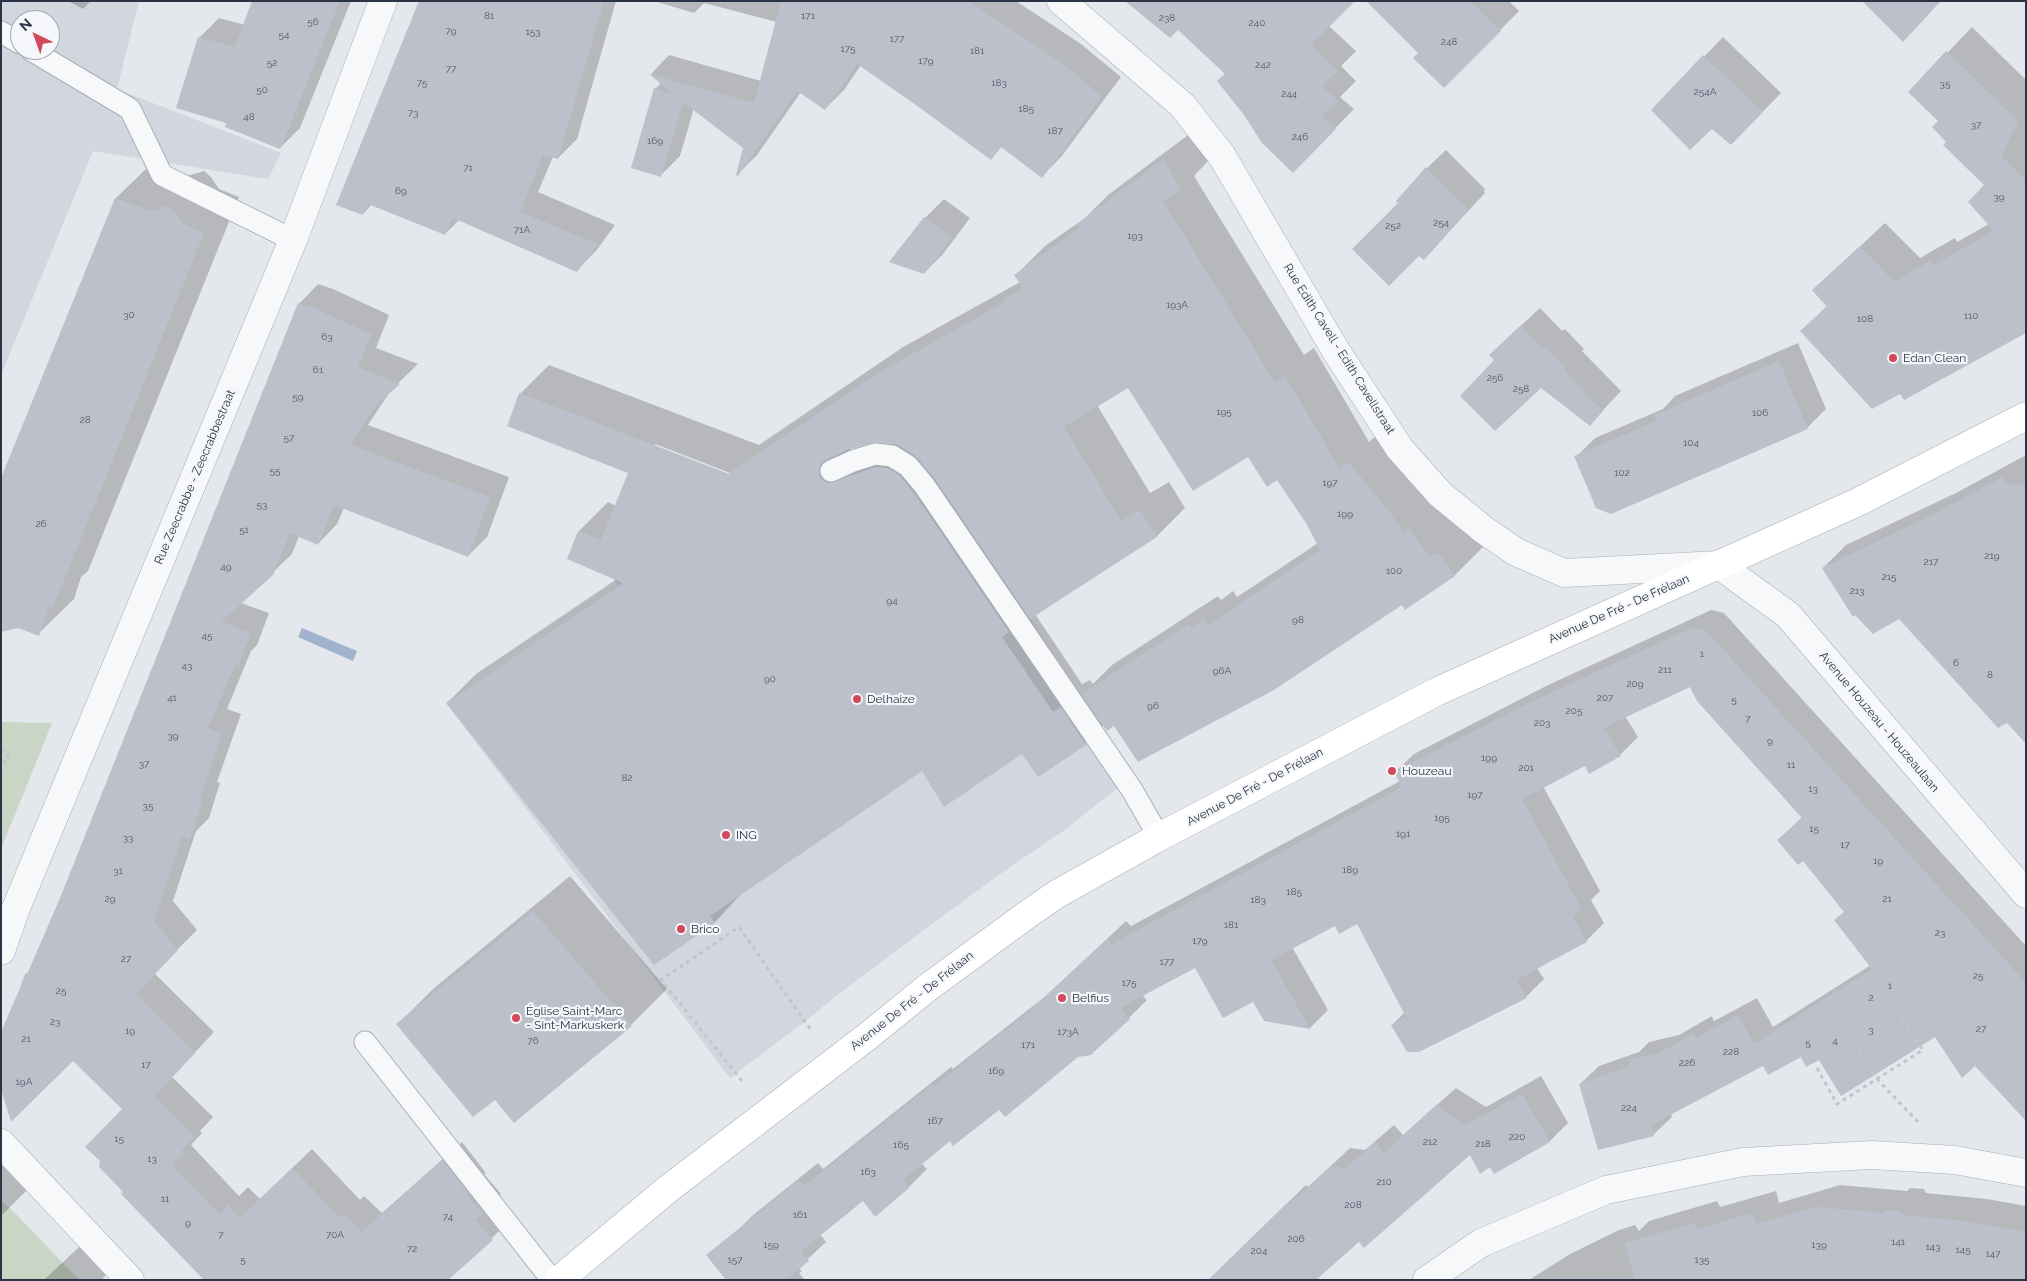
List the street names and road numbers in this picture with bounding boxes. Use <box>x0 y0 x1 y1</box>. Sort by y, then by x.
street label: Rue Edith Cavell - Edith Cavellstraat <box>1280 261 1398 437</box>
street label: Rue Zeecrabbe - Zeecrabbestraat <box>152 387 238 567</box>
street label: Avenue De Fré - De Frélaan <box>1546 571 1692 647</box>
street label: Avenue Houzeau - Houzeaulaan <box>1816 649 1942 795</box>
street label: Avenue De Fré - De Frélaan <box>1184 745 1326 829</box>
street label: Avenue De Fré - De Frélaan <box>848 948 976 1054</box>

